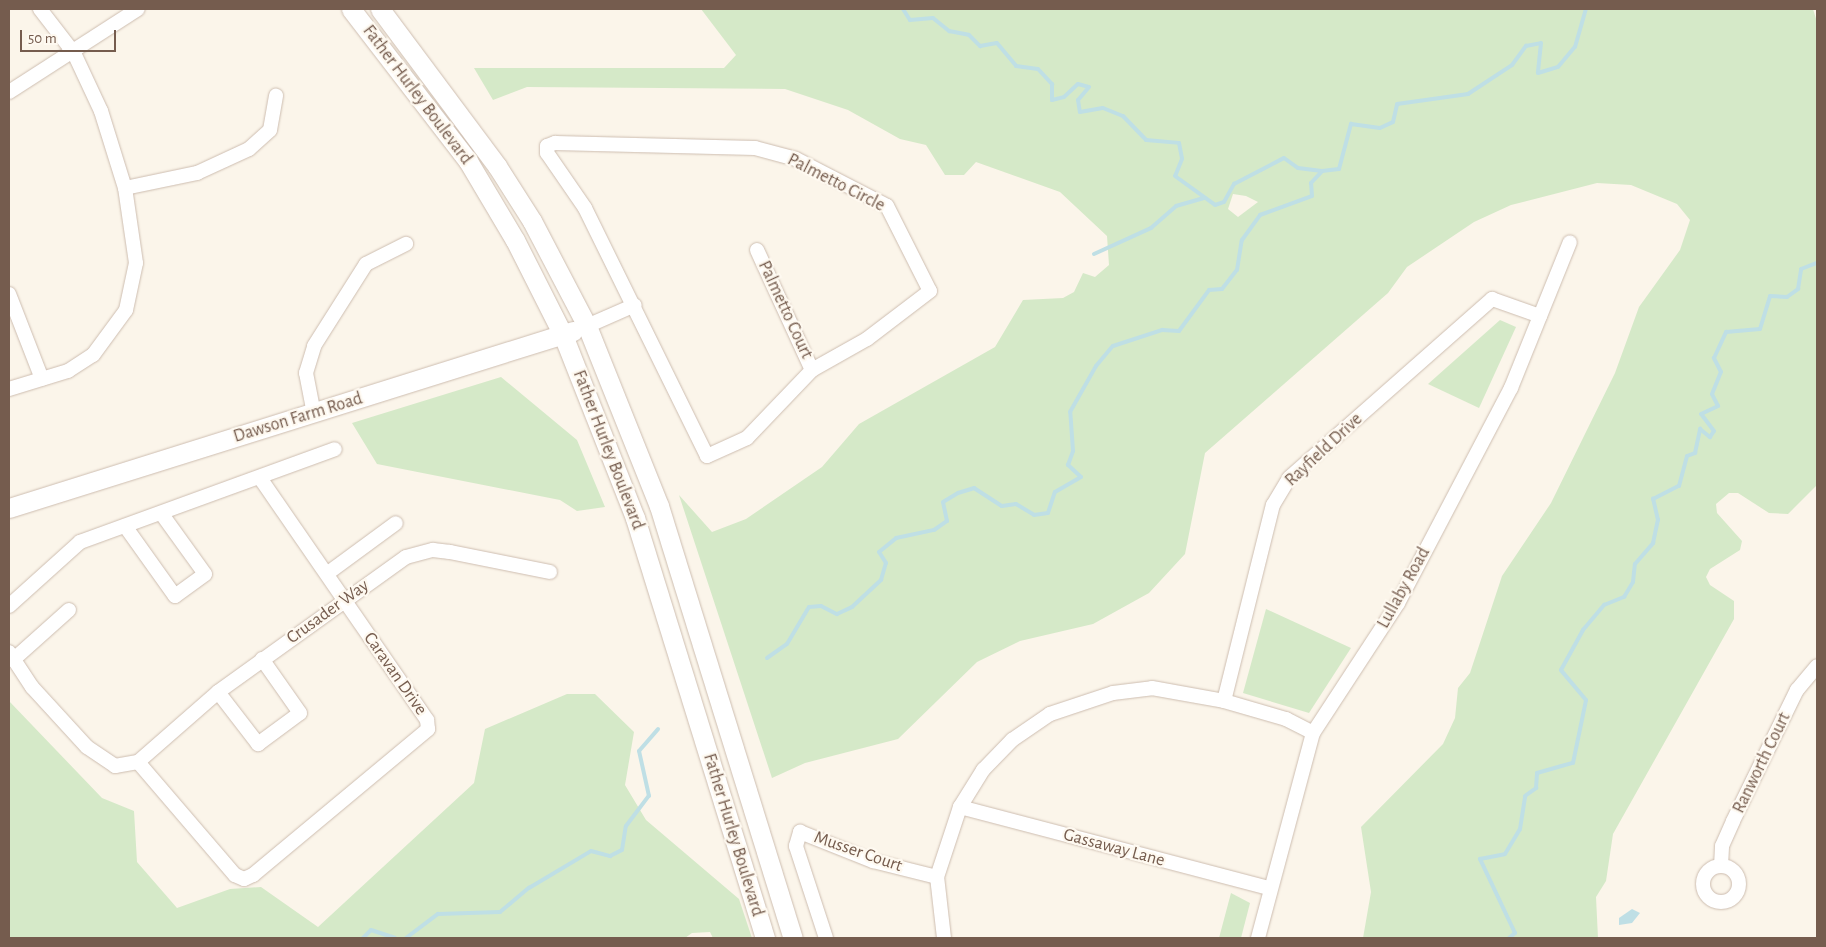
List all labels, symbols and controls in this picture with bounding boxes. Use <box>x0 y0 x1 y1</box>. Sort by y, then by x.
scale bar <box>22 20 119 52</box>
street label: Father Hurley Boulevard <box>358 21 476 169</box>
text: 50 m <box>28 31 57 46</box>
street label: Palmetto Circle <box>784 149 888 217</box>
street label: Palmetto Court <box>753 257 817 363</box>
street label: Father Hurley Boulevard <box>568 367 648 533</box>
street label: Dawson Farm Road <box>231 388 365 448</box>
street label: Rayfield Drive <box>1281 409 1367 491</box>
street label: Lullaby Road <box>1373 544 1435 632</box>
street label: Crusader Way <box>283 575 373 649</box>
street label: Caravan Drive <box>359 628 431 720</box>
street label: Ranworth Court <box>1728 709 1796 817</box>
street label: Father Hurley Boulevard <box>698 751 768 919</box>
street label: Gassaway Lane <box>1061 824 1167 872</box>
street label: Musser Court <box>811 827 905 877</box>

